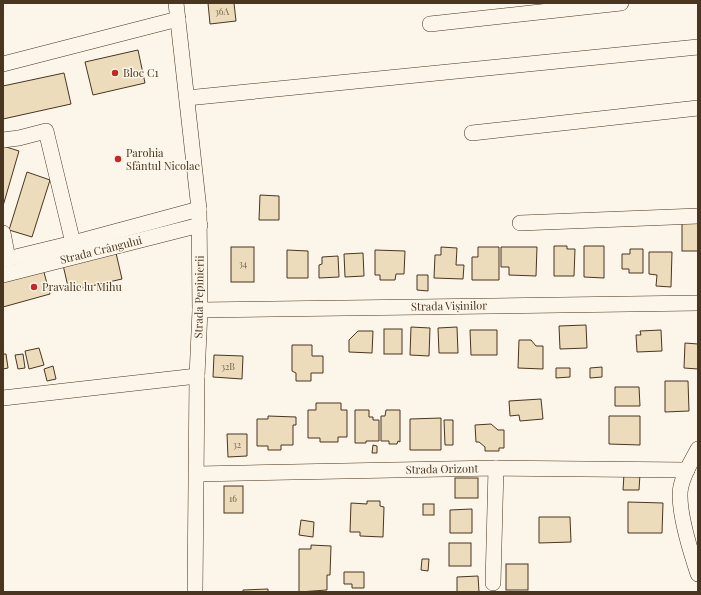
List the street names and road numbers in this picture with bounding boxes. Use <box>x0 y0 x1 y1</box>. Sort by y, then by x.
street label: Strada Crângului <box>58 232 143 267</box>
street label: Strada Pepinierii <box>190 255 207 339</box>
street label: Strada Vișinilor <box>411 297 487 314</box>
street label: Strada Orizont <box>406 460 479 477</box>

